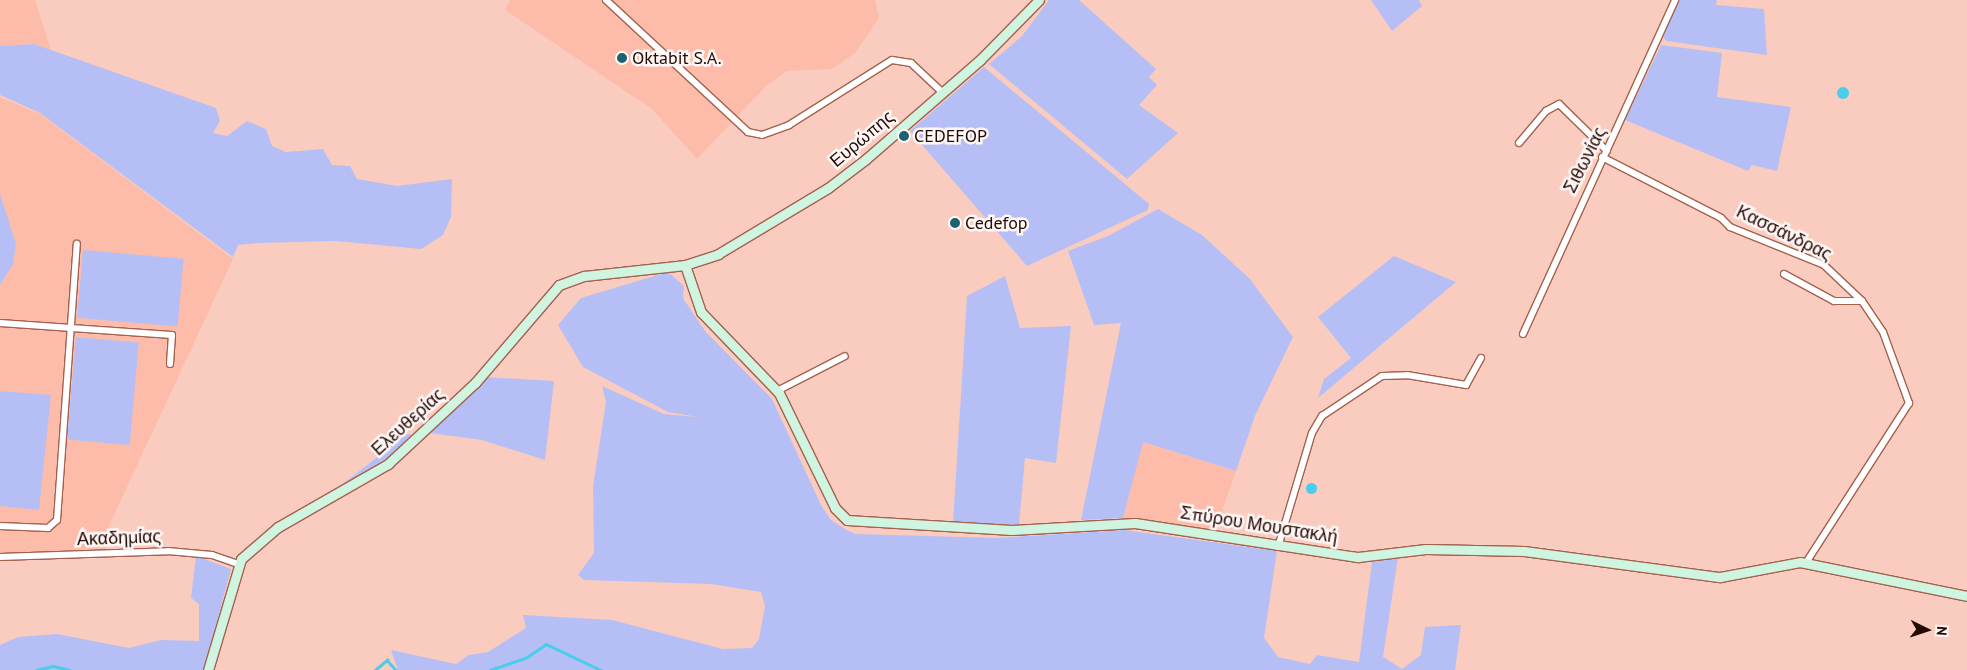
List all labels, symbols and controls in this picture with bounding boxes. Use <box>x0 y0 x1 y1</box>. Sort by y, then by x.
place label: Oktabit S.A. <box>632 47 722 69</box>
marker: Oktabit S.A. <box>616 52 628 64</box>
street label: Ευρώπης <box>826 106 898 172</box>
street label: Σιθωνίας <box>1559 123 1611 197</box>
place label: CEDEFOP <box>914 125 987 147</box>
marker: CEDEFOP <box>898 130 910 142</box>
street label: Κασσάνδρας <box>1733 201 1835 265</box>
place label: Cedefop <box>965 212 1028 234</box>
marker: Cedefop <box>949 217 961 229</box>
street label: Ελευθερίας <box>367 384 449 460</box>
street label: Σπύρου Μουστακλή <box>1179 502 1339 548</box>
street label: Ακαδημίας <box>77 526 161 550</box>
north arrow <box>1902 605 1952 655</box>
text: N <box>1933 626 1951 636</box>

